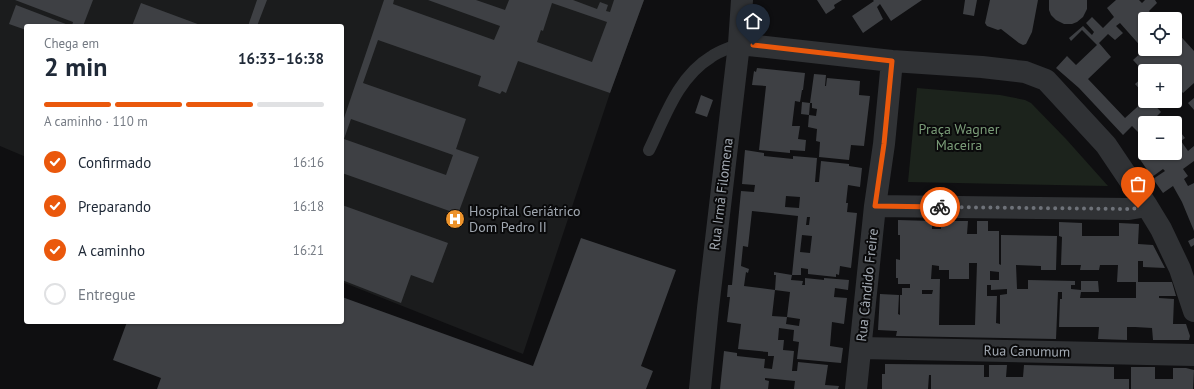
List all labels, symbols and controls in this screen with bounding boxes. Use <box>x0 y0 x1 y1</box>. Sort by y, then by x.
pin <box>736 4 770 45</box>
icon: home <box>742 10 764 32</box>
map controls <box>1138 12 1182 160</box>
button: locate <box>1138 12 1182 56</box>
text: Chega em <box>44 35 99 52</box>
text: 16:33–16:38 <box>238 49 324 68</box>
text: 2 min <box>44 50 107 83</box>
button: + <box>1138 64 1182 108</box>
text: A caminho · 110 m <box>44 113 148 130</box>
button: − <box>1138 116 1182 160</box>
park label: Praça Wagner Maceira <box>919 120 1000 154</box>
street label: Rua Irmã Filomena <box>705 137 737 251</box>
icon: check <box>44 151 66 173</box>
text: Confirmado <box>78 153 151 172</box>
text: 16:16 <box>293 154 324 171</box>
pin <box>1121 167 1155 208</box>
icon: bag <box>1127 173 1149 195</box>
courier <box>920 187 960 227</box>
icon: check <box>44 195 66 217</box>
icon: bike <box>929 196 951 218</box>
text: Preparando <box>78 197 151 216</box>
text: 16:18 <box>293 198 324 215</box>
place label: Hospital Geriátrico Dom Pedro II <box>469 202 581 236</box>
hospital icon: Hospital Geriátrico Dom Pedro II <box>444 208 466 230</box>
street label: Rua Cândido Freire <box>852 227 882 343</box>
icon: check <box>44 239 66 261</box>
text: A caminho <box>78 241 145 260</box>
text: 16:21 <box>293 242 324 259</box>
text: Entregue <box>78 285 136 304</box>
street label: Rua Canumum <box>984 341 1070 361</box>

